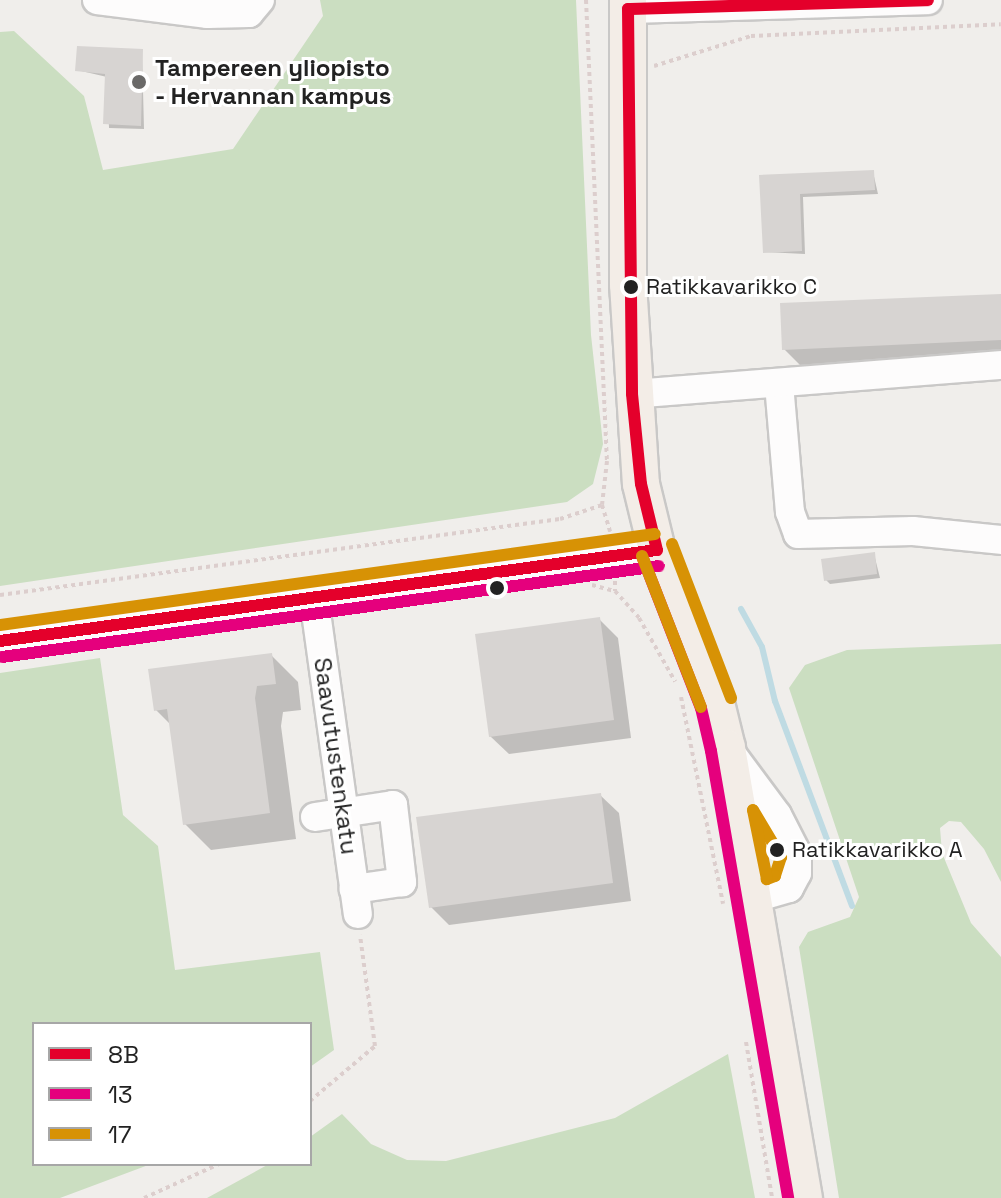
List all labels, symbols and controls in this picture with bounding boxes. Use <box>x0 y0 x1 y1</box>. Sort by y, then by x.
place label: Tampereen yliopisto - Hervannan kampus <box>155 54 392 110</box>
marker: Tampereen yliopisto - Hervannan kampus <box>130 73 148 91</box>
place label: Ratikkavarikko C <box>646 274 817 300</box>
marker: Ratikkavarikko C <box>623 279 639 295</box>
unlabelled marker <box>489 580 505 596</box>
street label: Saavutustenkatu <box>308 656 364 856</box>
place label: Ratikkavarikko A <box>792 837 963 863</box>
marker: Ratikkavarikko A <box>769 842 785 858</box>
legend <box>32 1022 312 1166</box>
text: 8B <box>108 1039 139 1070</box>
text: 13 <box>108 1079 133 1110</box>
text: 17 <box>108 1119 132 1150</box>

